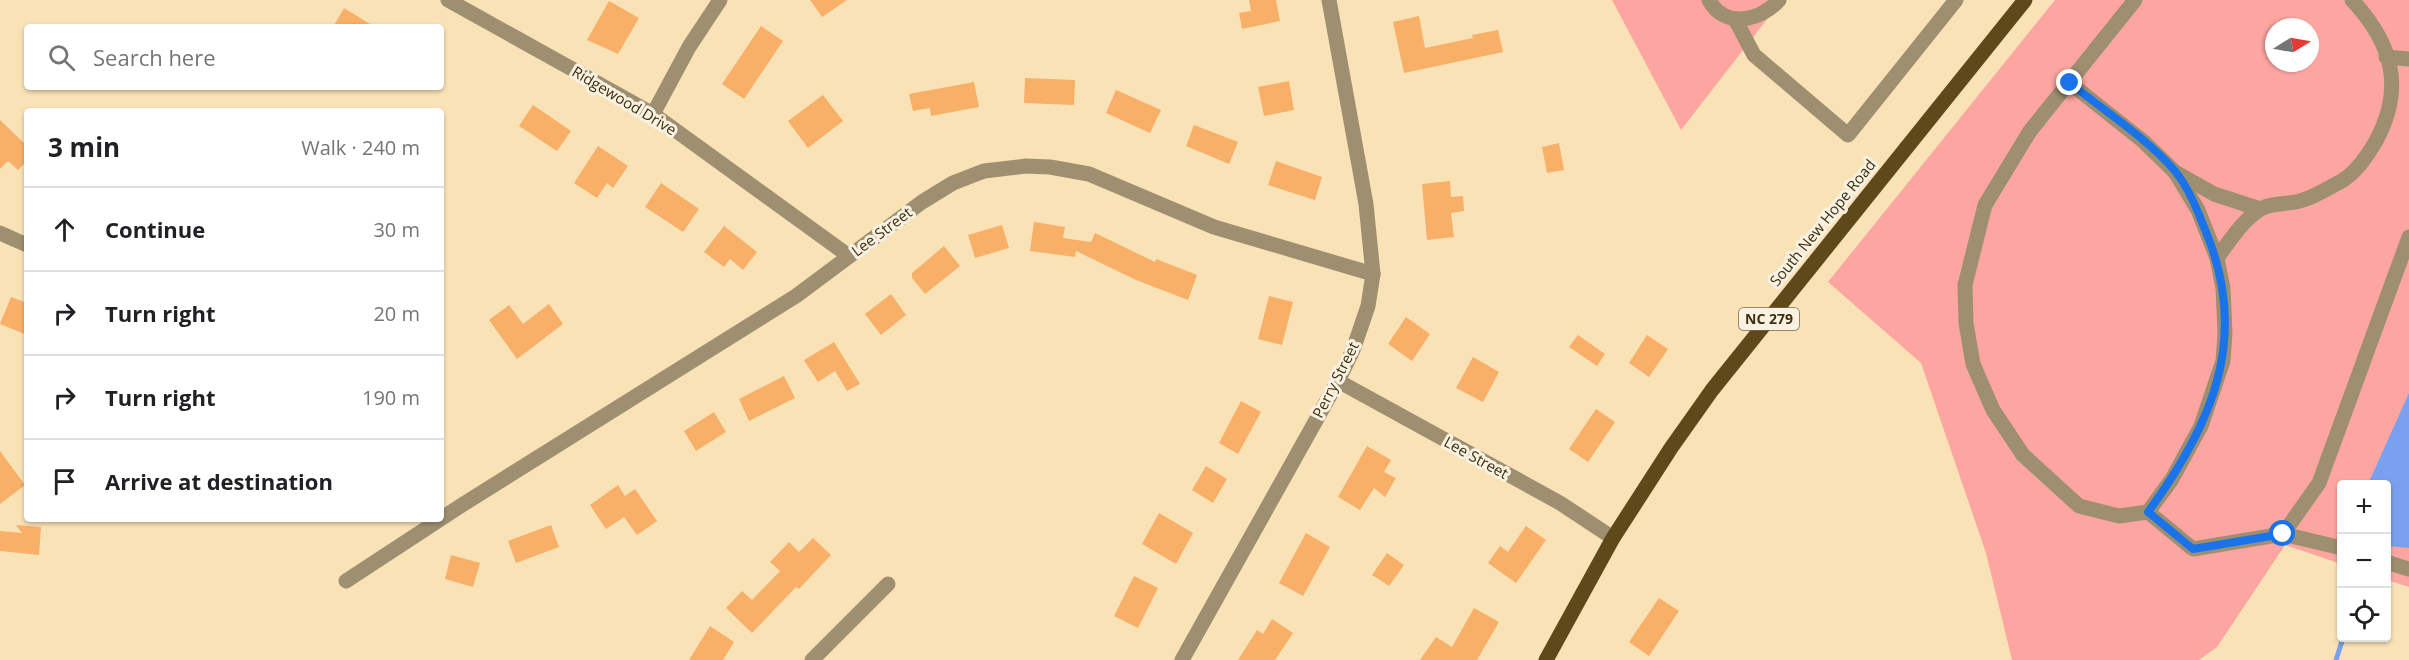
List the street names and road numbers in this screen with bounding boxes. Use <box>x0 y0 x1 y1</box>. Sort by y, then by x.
street label: Ridgewood Drive <box>569 61 680 139</box>
street label: South New Hope Road <box>1765 155 1880 290</box>
street label: Lee Street <box>847 202 916 260</box>
road number: NC 279 <box>1739 308 1799 330</box>
street label: Perry Street <box>1307 338 1363 421</box>
street label: Lee Street <box>1441 431 1512 483</box>

